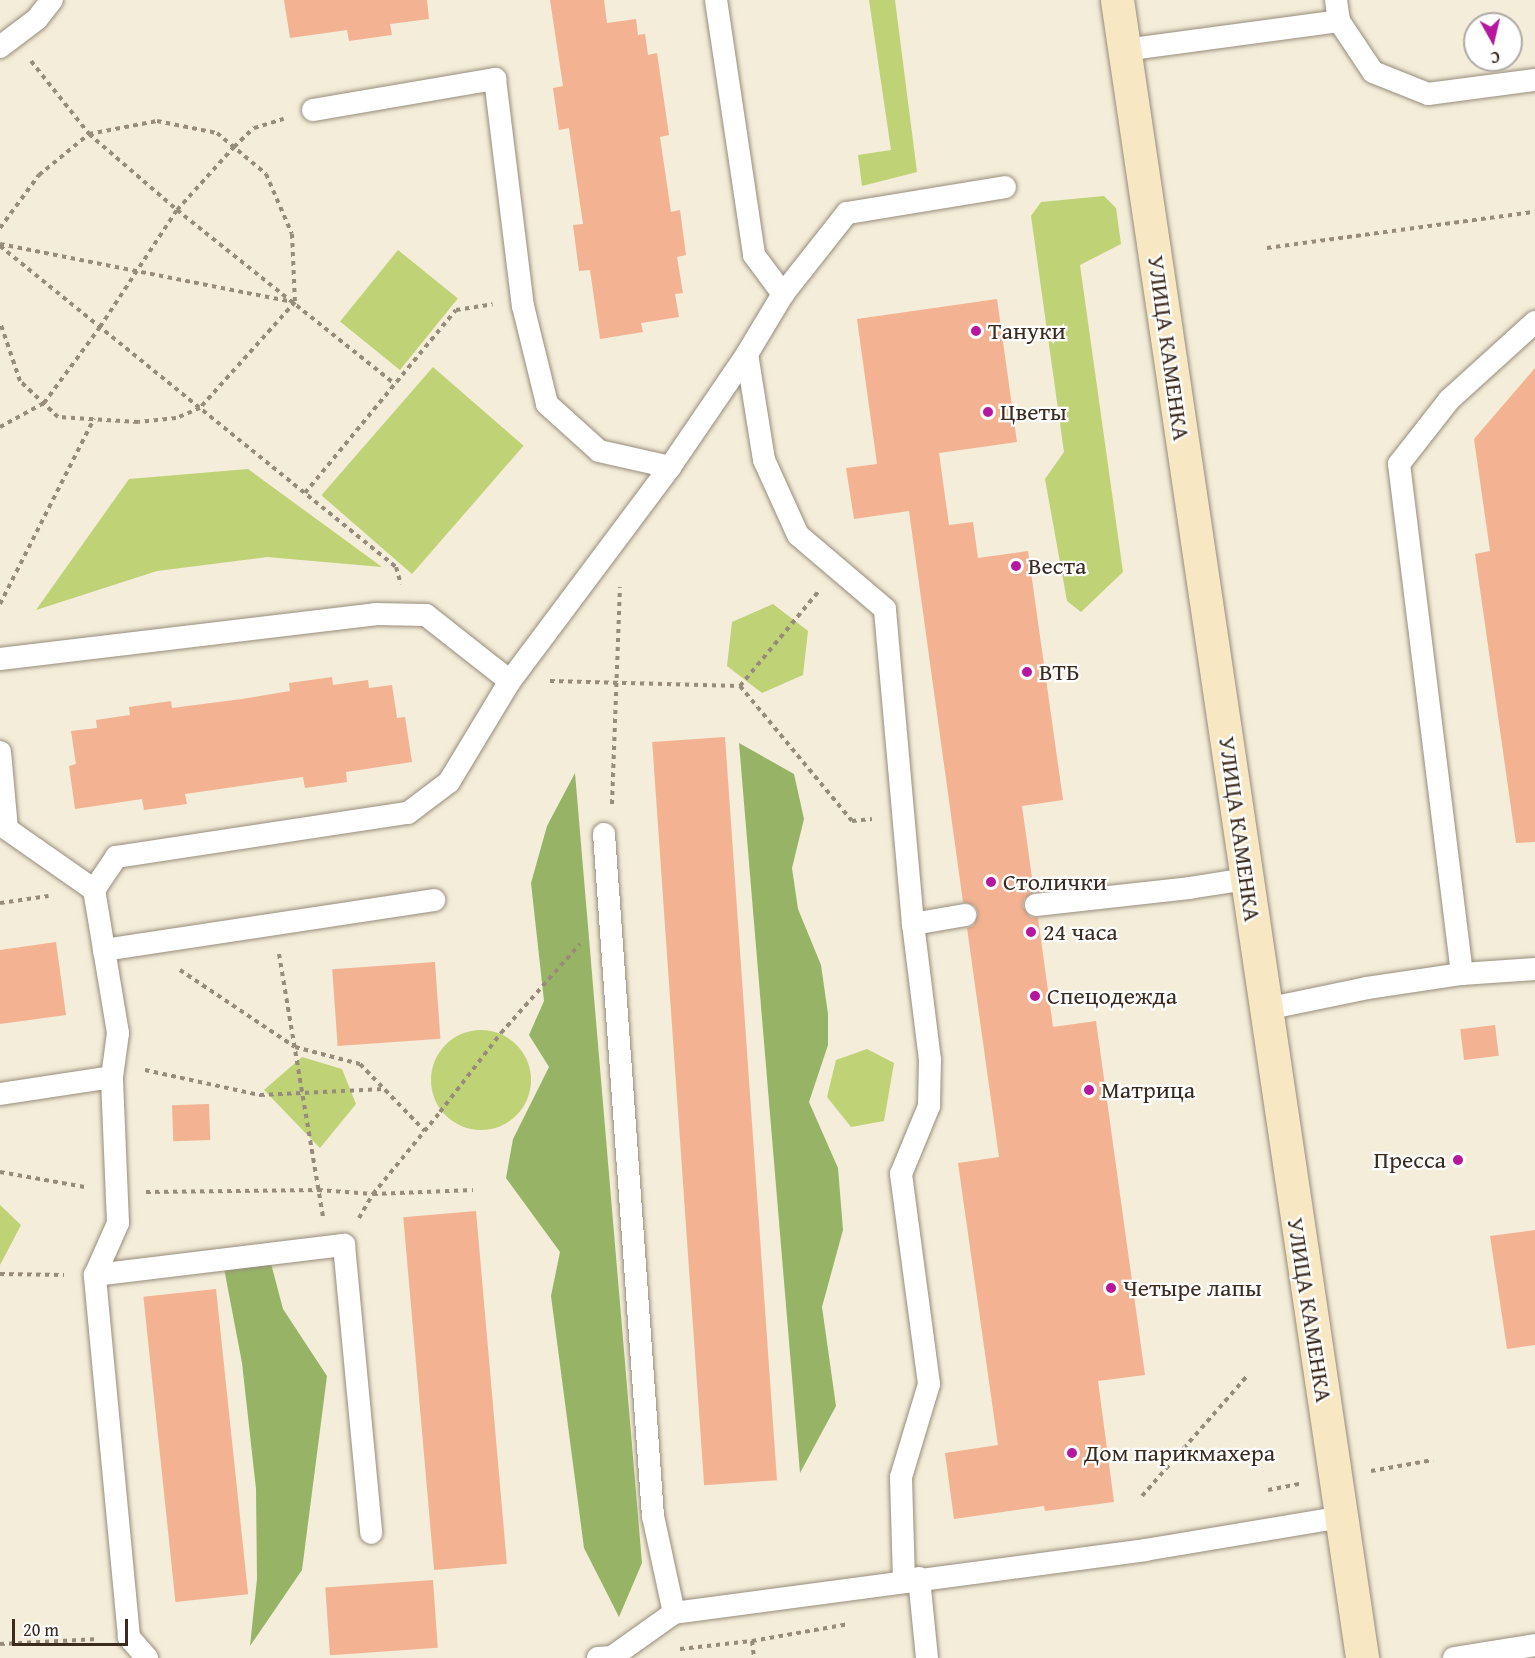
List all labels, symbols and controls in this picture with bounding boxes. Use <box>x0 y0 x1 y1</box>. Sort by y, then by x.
north arrow <box>1463 12 1523 72</box>
text: С <box>1489 45 1501 70</box>
street label: УЛИЦА КАМЕНКА <box>1142 253 1196 443</box>
place label: Тануки <box>988 317 1066 345</box>
marker: Тануки <box>969 324 983 338</box>
place label: Цветы <box>1000 398 1067 426</box>
marker: Цветы <box>981 405 995 419</box>
place label: Веста <box>1028 552 1087 580</box>
marker: Веста <box>1009 559 1023 573</box>
place label: ВТБ <box>1039 658 1080 686</box>
marker: ВТБ <box>1020 665 1034 679</box>
street label: УЛИЦА КАМЕНКА <box>1213 734 1267 924</box>
place label: Столички <box>1003 868 1107 896</box>
marker: Столички <box>984 875 998 889</box>
place label: 24 часа <box>1043 918 1118 946</box>
marker: 24 часа <box>1024 925 1038 939</box>
place label: Спецодежда <box>1047 982 1177 1010</box>
marker: Спецодежда <box>1028 989 1042 1003</box>
place label: Матрица <box>1101 1076 1195 1104</box>
marker: Матрица <box>1082 1083 1096 1097</box>
place label: Пресса <box>1374 1146 1446 1174</box>
marker: Пресса <box>1451 1153 1465 1167</box>
street label: УЛИЦА КАМЕНКА <box>1281 1215 1339 1405</box>
place label: Четыре лапы <box>1123 1274 1262 1302</box>
marker: Четыре лапы <box>1104 1281 1118 1295</box>
place label: Дом парикмахера <box>1084 1439 1275 1467</box>
marker: Дом парикмахера <box>1065 1446 1079 1460</box>
scale bar <box>15 1607 130 1645</box>
text: 20 m <box>23 1616 59 1643</box>

